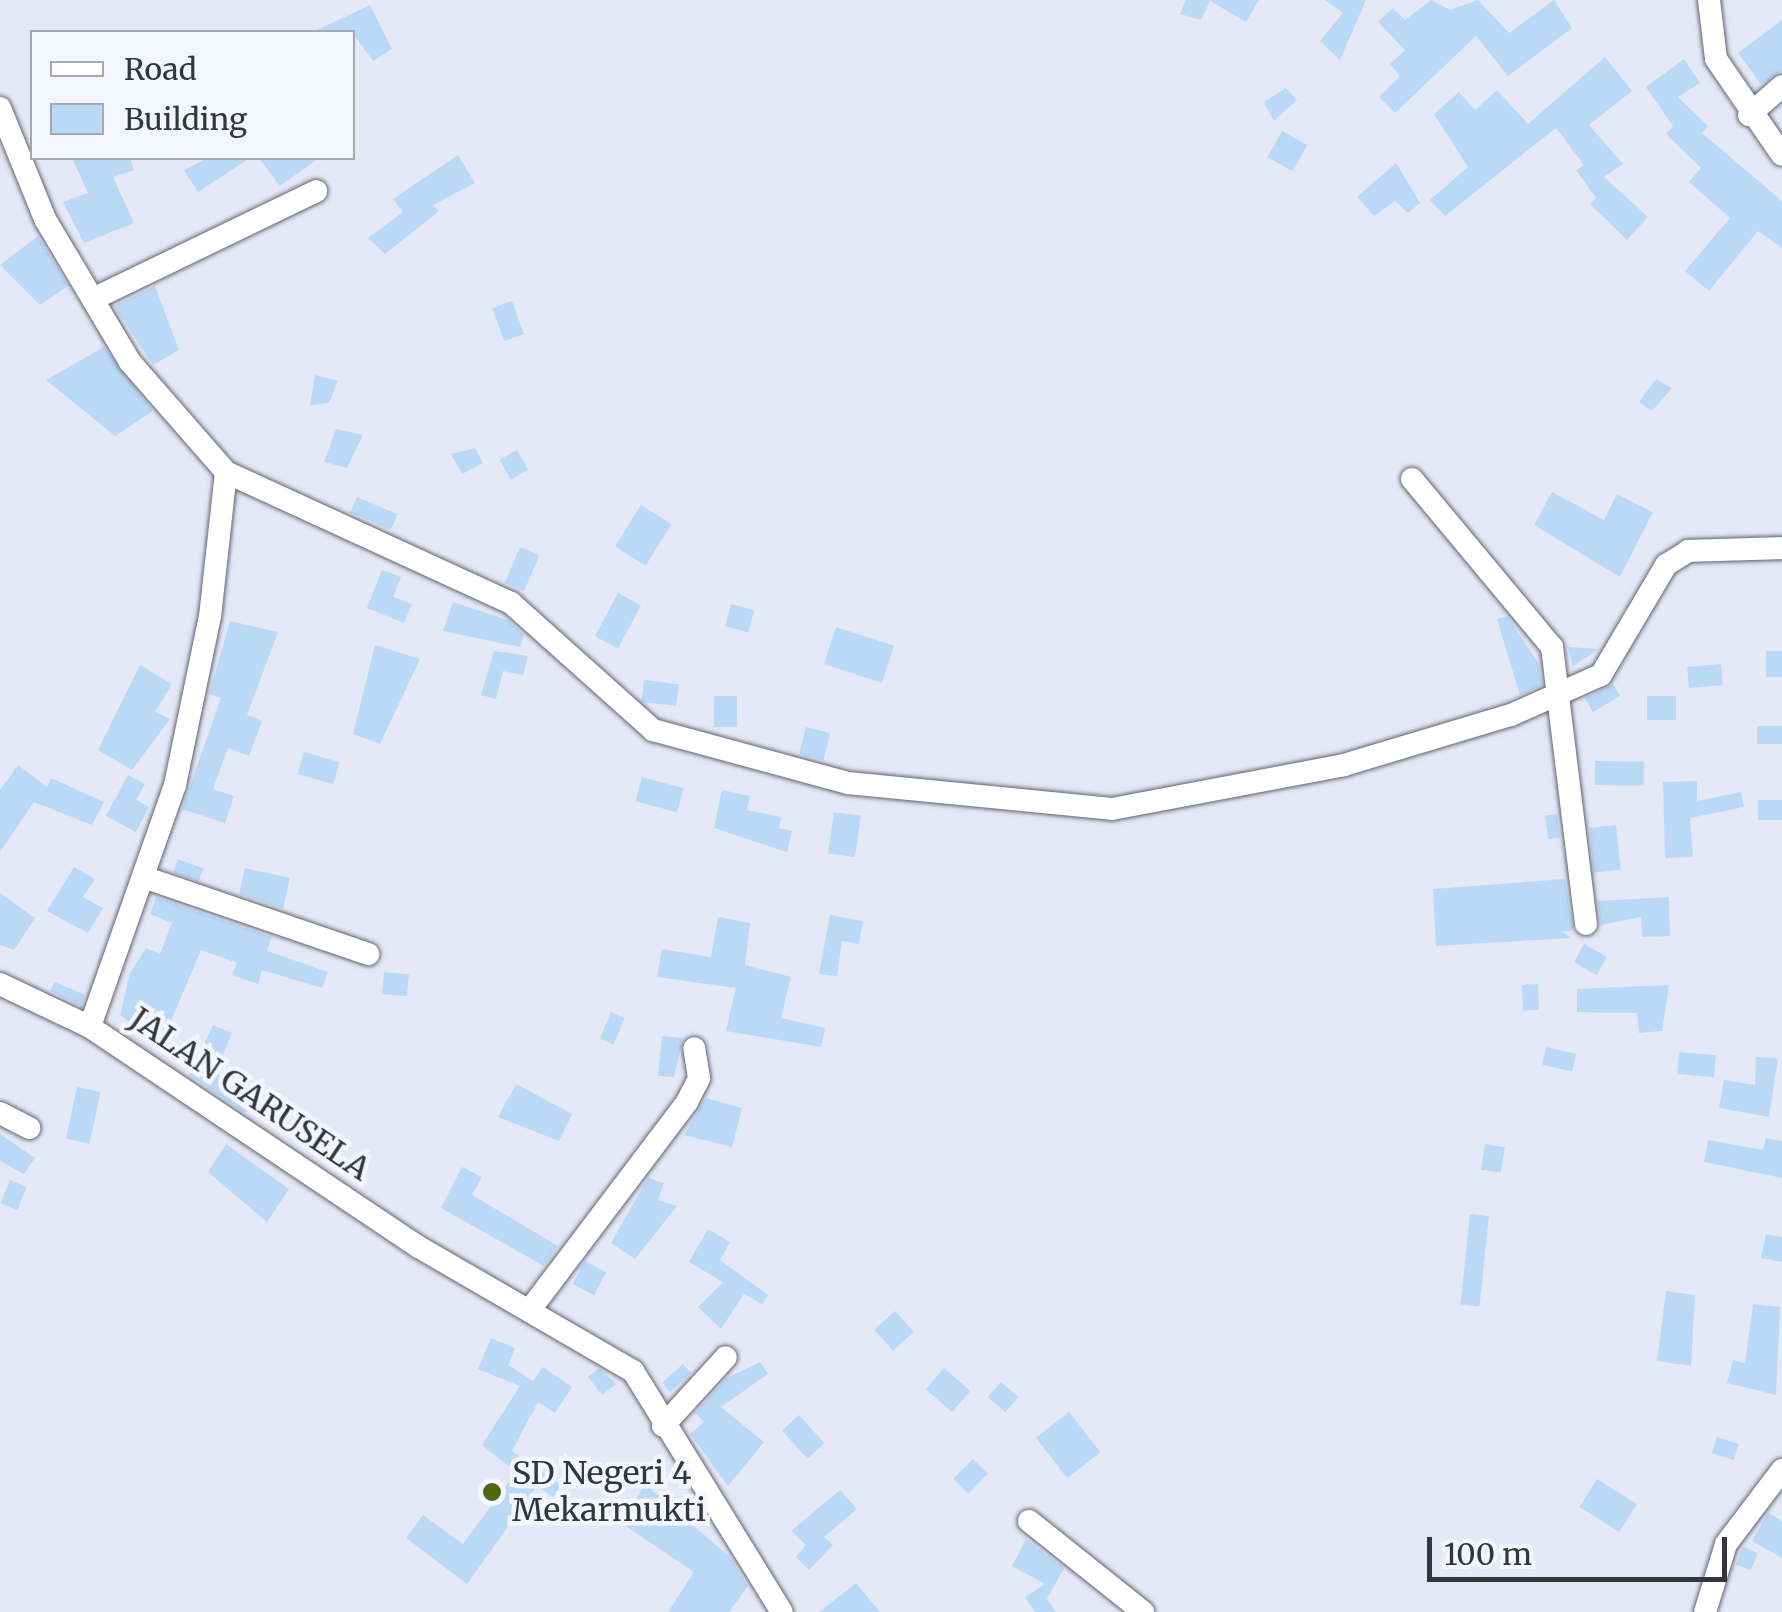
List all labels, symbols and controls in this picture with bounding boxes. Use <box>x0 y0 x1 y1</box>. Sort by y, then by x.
legend <box>30 30 355 160</box>
text: Road <box>124 50 197 88</box>
text: Building <box>124 100 247 138</box>
street label: JALAN GARUSELA <box>123 999 377 1189</box>
place label: SD Negeri 4 Mekarmukti <box>512 1455 706 1530</box>
marker: SD Negeri 4 Mekarmukti <box>481 1481 503 1503</box>
scale bar <box>1432 1517 1732 1579</box>
text: 100 m <box>1444 1535 1532 1573</box>

